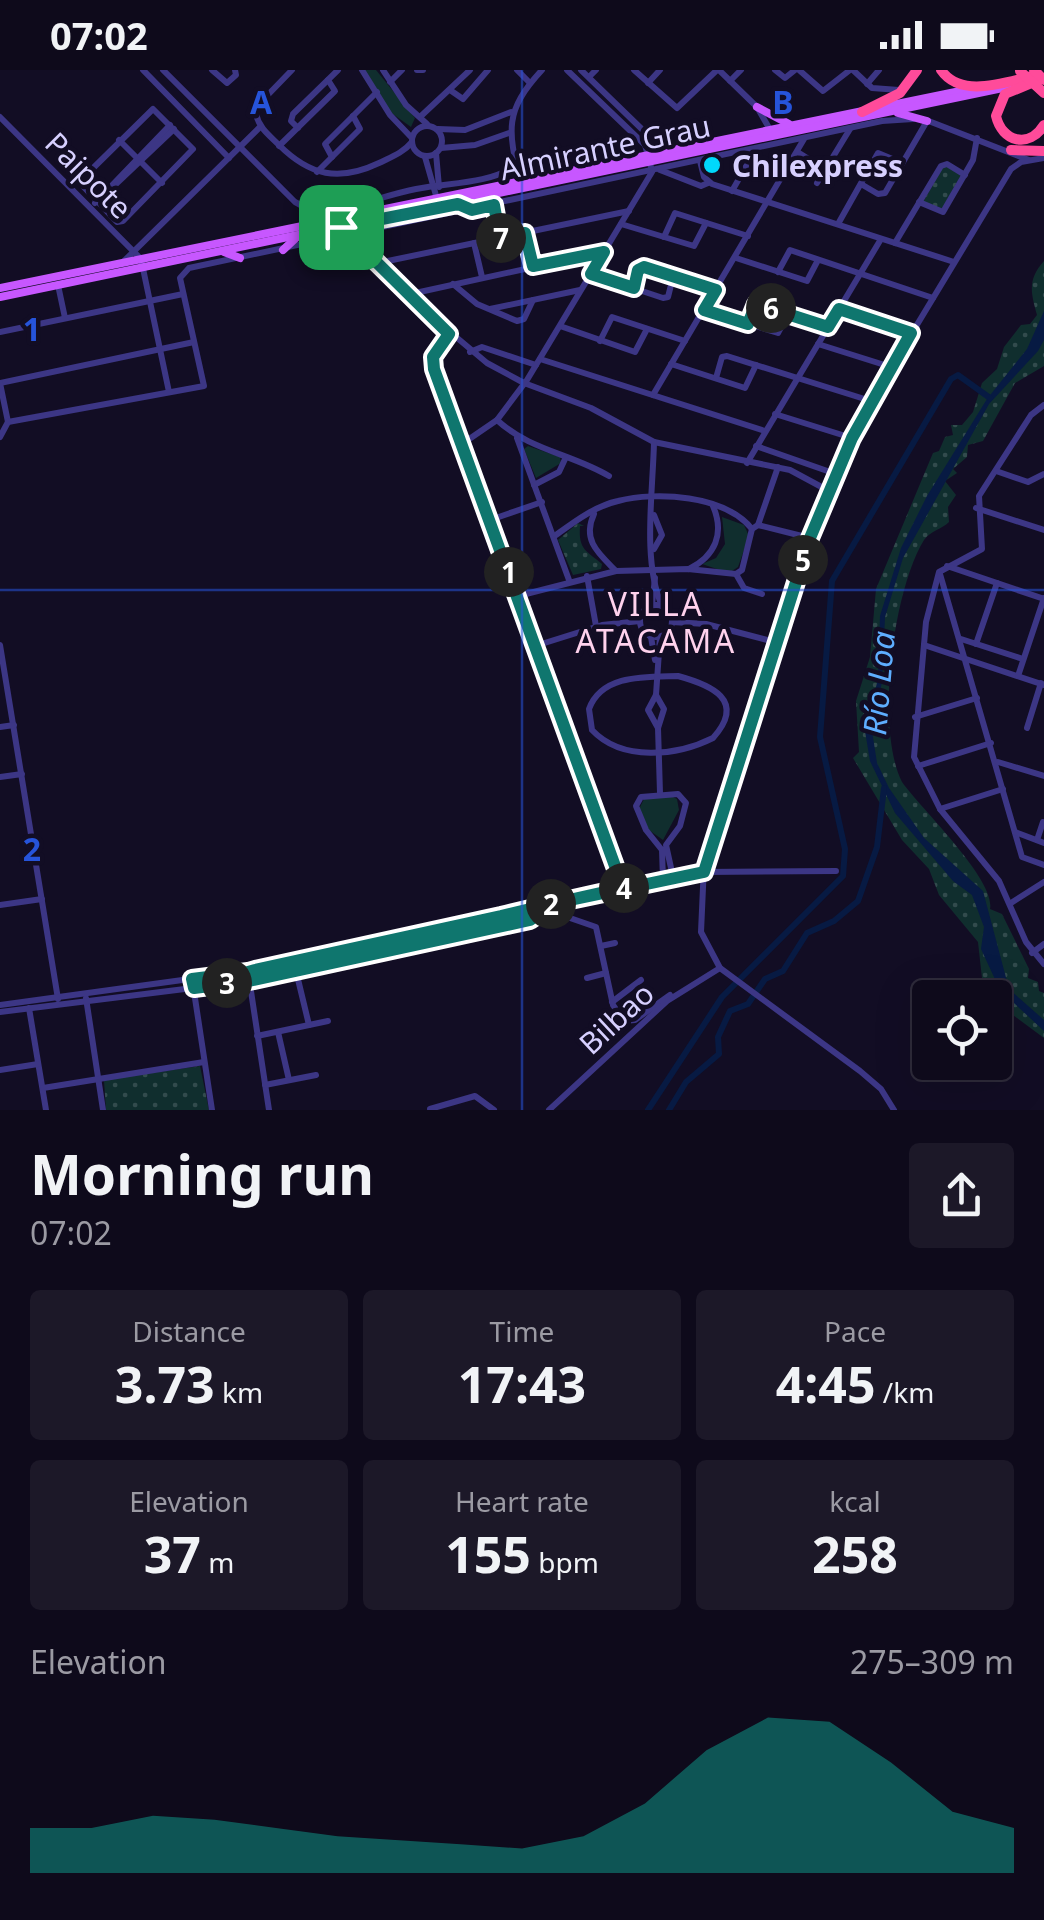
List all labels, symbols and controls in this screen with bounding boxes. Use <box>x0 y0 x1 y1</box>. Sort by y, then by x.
text: 07:02 <box>50 9 148 61</box>
text: A <box>250 80 273 123</box>
text: B <box>772 80 794 123</box>
street label: Almirante Grau <box>496 105 714 189</box>
street label: Paipote <box>37 123 141 227</box>
place label: Chilexpress <box>732 145 903 186</box>
marker: Chilexpress <box>701 154 723 176</box>
pin <box>299 185 384 270</box>
icon: arrive <box>314 200 369 255</box>
pin: 7 <box>476 213 526 263</box>
text: 7 <box>493 219 509 257</box>
pin: 6 <box>746 283 796 333</box>
text: 6 <box>763 289 779 327</box>
text: 1 <box>23 307 41 350</box>
pin: 5 <box>778 535 828 585</box>
text: 5 <box>795 541 811 579</box>
pin: 1 <box>484 547 534 597</box>
text: 1 <box>501 553 517 591</box>
district label: VILLA ATACAMA <box>575 582 737 662</box>
water label: Río Loa <box>852 629 904 737</box>
text: 2 <box>23 827 41 870</box>
pin: 4 <box>599 863 649 913</box>
text: 4 <box>616 869 632 907</box>
pin: 2 <box>526 879 576 929</box>
text: 2 <box>543 885 559 923</box>
pin: 3 <box>202 958 252 1008</box>
text: 3 <box>219 964 235 1002</box>
street label: Bilbao <box>570 973 662 1063</box>
map controls <box>912 980 1012 1080</box>
button: locate <box>912 980 1012 1080</box>
text: Morning run <box>30 1136 374 1211</box>
button: share <box>909 1143 1014 1248</box>
text: 07:02 <box>30 1211 112 1254</box>
text: Distance <box>132 1312 246 1350</box>
text: Time <box>490 1312 554 1350</box>
text: Pace <box>824 1312 886 1350</box>
text: 3.73 <box>115 1350 215 1418</box>
text: 17:43 <box>458 1350 586 1418</box>
text: 4:45 <box>776 1350 876 1418</box>
text: km <box>215 1373 263 1411</box>
text: /km <box>876 1373 934 1411</box>
text: Elevation <box>129 1482 249 1520</box>
text: Heart rate <box>455 1482 589 1520</box>
text: kcal <box>829 1482 881 1520</box>
text: 37 <box>144 1520 201 1588</box>
text: 155 <box>445 1520 531 1588</box>
text: 258 <box>812 1520 898 1588</box>
text: m <box>201 1543 234 1581</box>
text: bpm <box>531 1543 599 1581</box>
text: Elevation <box>30 1640 167 1683</box>
text: 275–309 m <box>850 1640 1014 1683</box>

